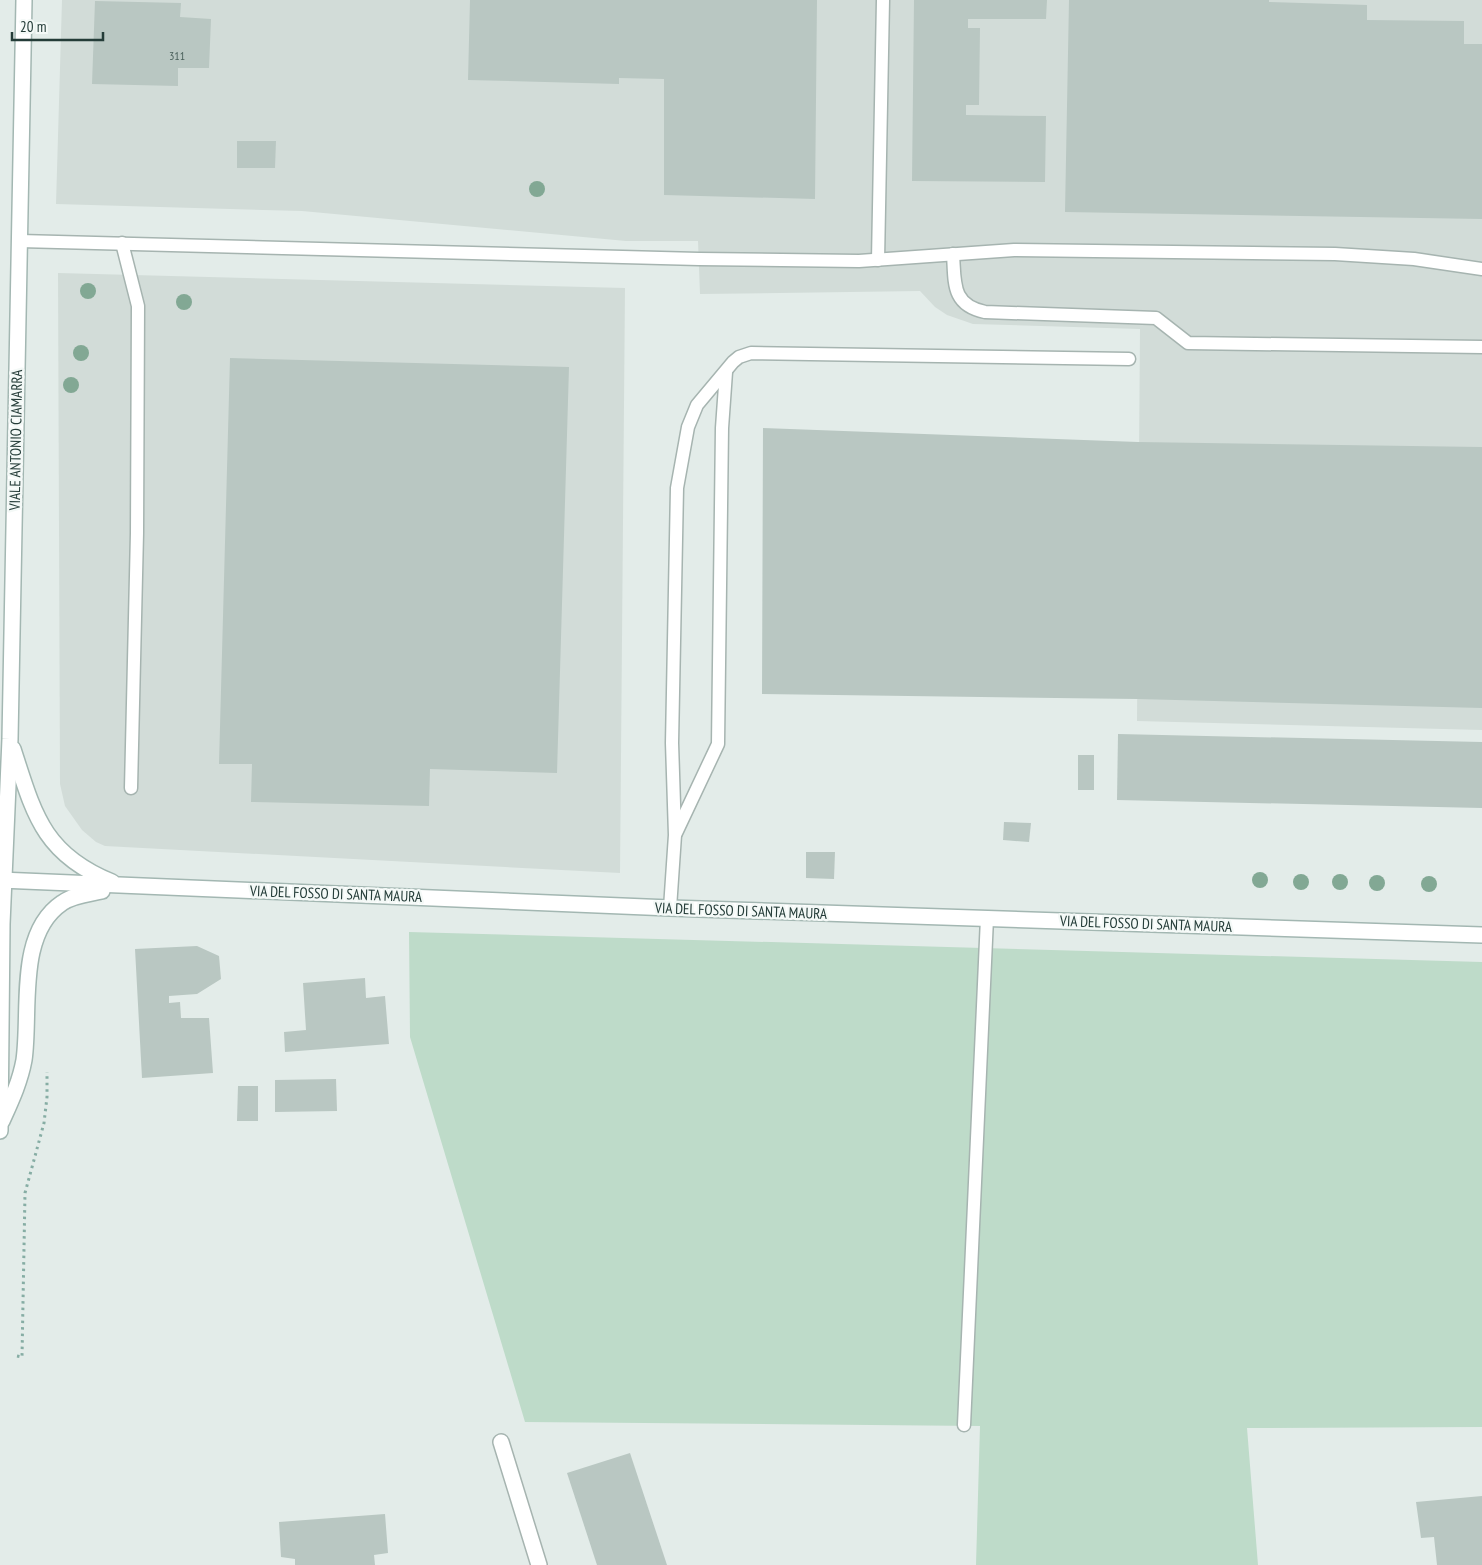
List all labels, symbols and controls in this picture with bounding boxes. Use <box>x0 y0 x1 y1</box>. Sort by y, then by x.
scale bar <box>12 10 104 42</box>
text: 20 m <box>20 17 46 36</box>
house number: 311 <box>169 48 185 63</box>
street label: VIALE ANTONIO CIAMARRA <box>5 369 26 512</box>
street label: VIA DEL FOSSO DI SANTA MAURA <box>249 881 423 906</box>
street label: VIA DEL FOSSO DI SANTA MAURA <box>654 898 828 923</box>
street label: VIA DEL FOSSO DI SANTA MAURA <box>1059 911 1233 936</box>

